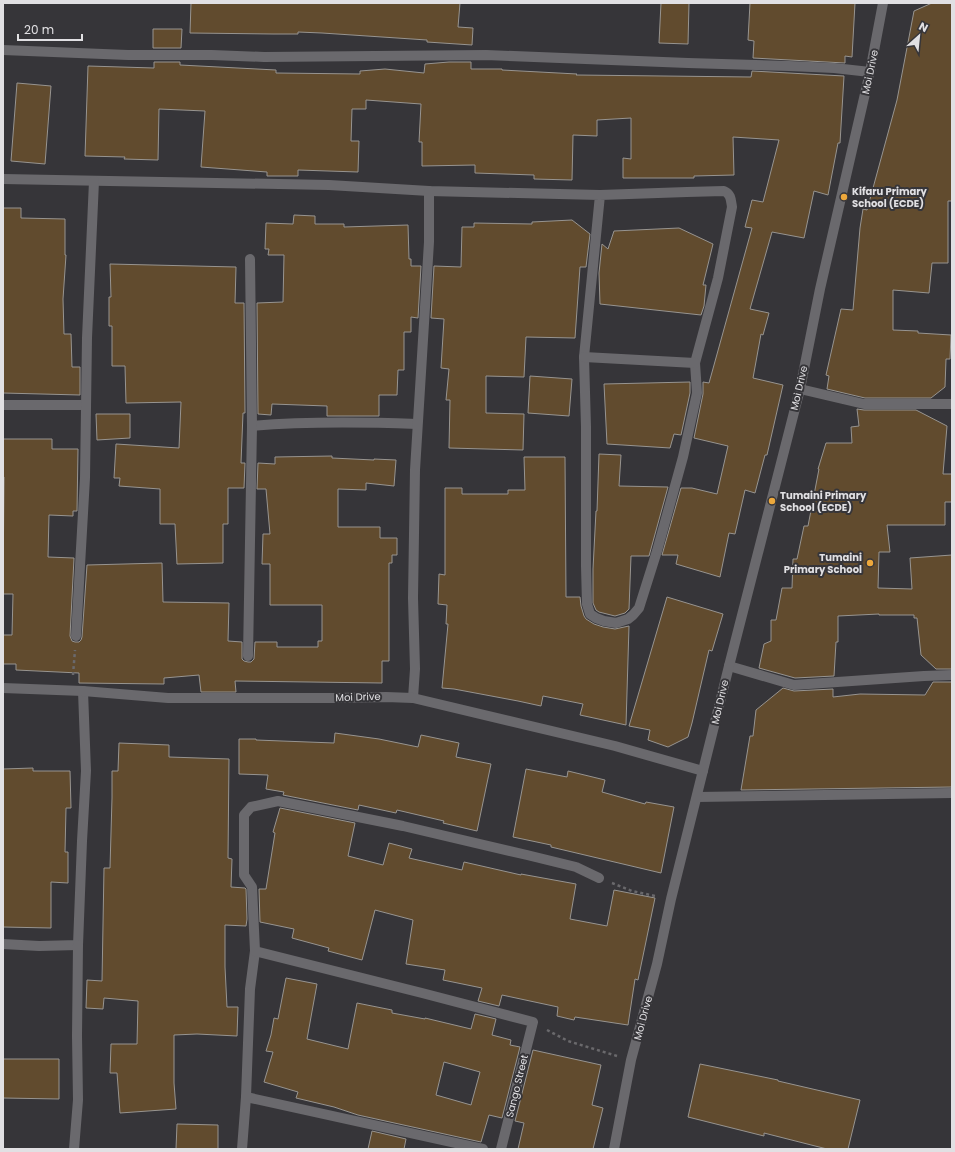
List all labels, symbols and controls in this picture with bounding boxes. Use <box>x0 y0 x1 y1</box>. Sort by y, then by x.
scale bar <box>18 16 82 42</box>
north arrow <box>899 16 939 56</box>
text: N <box>916 18 931 36</box>
text: 20 m <box>24 21 54 38</box>
street label: Moi Drive <box>858 48 882 96</box>
place label: Kifaru Primary School (ECDE) <box>852 184 928 211</box>
marker: Kifaru Primary School (ECDE) <box>839 192 849 202</box>
street label: Moi Drive <box>787 364 811 412</box>
place label: Tumaini Primary School (ECDE) <box>780 488 867 515</box>
marker: Tumaini Primary School (ECDE) <box>767 496 777 506</box>
place label: Tumaini Primary School <box>784 550 862 577</box>
marker: Tumaini Primary School <box>865 558 875 568</box>
street label: Moi Drive <box>708 678 732 726</box>
street label: Moi Drive <box>335 689 381 705</box>
street label: Moi Drive <box>630 994 656 1042</box>
street label: Sango Street <box>502 1053 532 1119</box>

